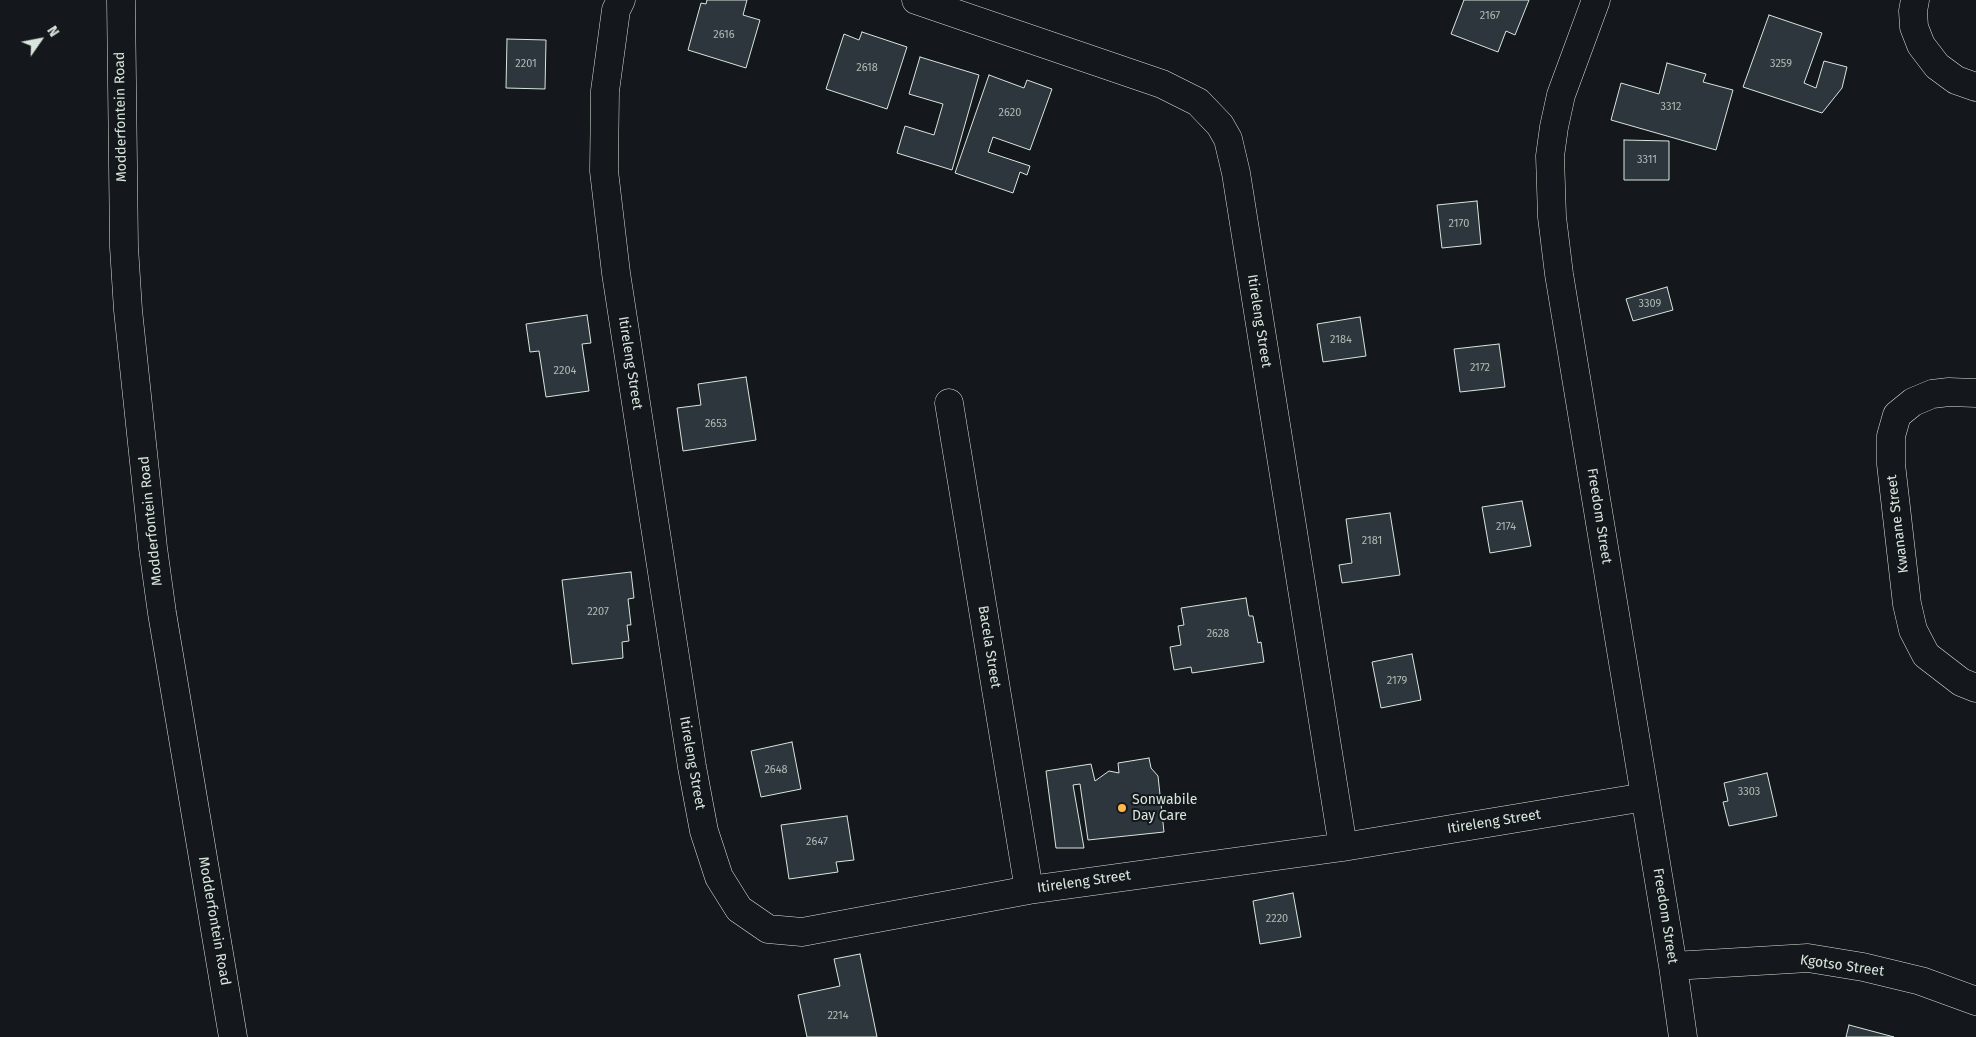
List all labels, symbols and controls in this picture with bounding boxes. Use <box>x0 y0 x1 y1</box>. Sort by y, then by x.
house number: 2167 <box>1480 9 1500 23</box>
north arrow <box>15 15 65 65</box>
text: N <box>43 23 63 40</box>
house number: 2616 <box>713 28 735 42</box>
street label: Modderfontein Road <box>111 52 131 182</box>
house number: 2201 <box>515 57 537 71</box>
house number: 3259 <box>1770 57 1792 71</box>
house number: 2618 <box>856 61 878 75</box>
house number: 3312 <box>1661 100 1681 114</box>
house number: 2620 <box>999 106 1021 120</box>
house number: 3311 <box>1637 153 1657 167</box>
house number: 2170 <box>1449 217 1469 231</box>
street label: Itireleng Street <box>1243 273 1275 369</box>
house number: 3309 <box>1639 297 1661 311</box>
street label: Itireleng Street <box>614 315 646 411</box>
house number: 2184 <box>1330 333 1352 347</box>
house number: 2172 <box>1470 361 1490 375</box>
house number: 2204 <box>554 364 576 378</box>
house number: 2653 <box>705 417 727 431</box>
street label: Modderfontein Road <box>136 455 166 587</box>
street label: Freedom Street <box>1583 467 1615 565</box>
street label: Kwanane Street <box>1884 474 1912 574</box>
house number: 2174 <box>1496 520 1516 534</box>
house number: 2181 <box>1362 534 1382 548</box>
street label: Bacela Street <box>974 604 1004 690</box>
house number: 2207 <box>587 605 609 619</box>
house number: 2628 <box>1207 627 1229 641</box>
house number: 2179 <box>1387 674 1407 688</box>
street label: Itireleng Street <box>676 715 708 811</box>
house number: 2648 <box>764 763 788 777</box>
house number: 3303 <box>1738 785 1760 799</box>
place label: Sonwabile Day Care <box>1132 792 1197 824</box>
marker: Sonwabile Day Care <box>1116 802 1128 814</box>
street label: Itireleng Street <box>1446 806 1542 838</box>
house number: 2647 <box>806 835 828 849</box>
street label: Modderfontein Road <box>194 855 234 987</box>
street label: Itireleng Street <box>1036 867 1132 897</box>
street label: Freedom Street <box>1649 867 1681 965</box>
house number: 2220 <box>1266 912 1288 926</box>
street label: Kgotso Street <box>1799 952 1885 980</box>
house number: 2214 <box>827 1009 849 1023</box>

